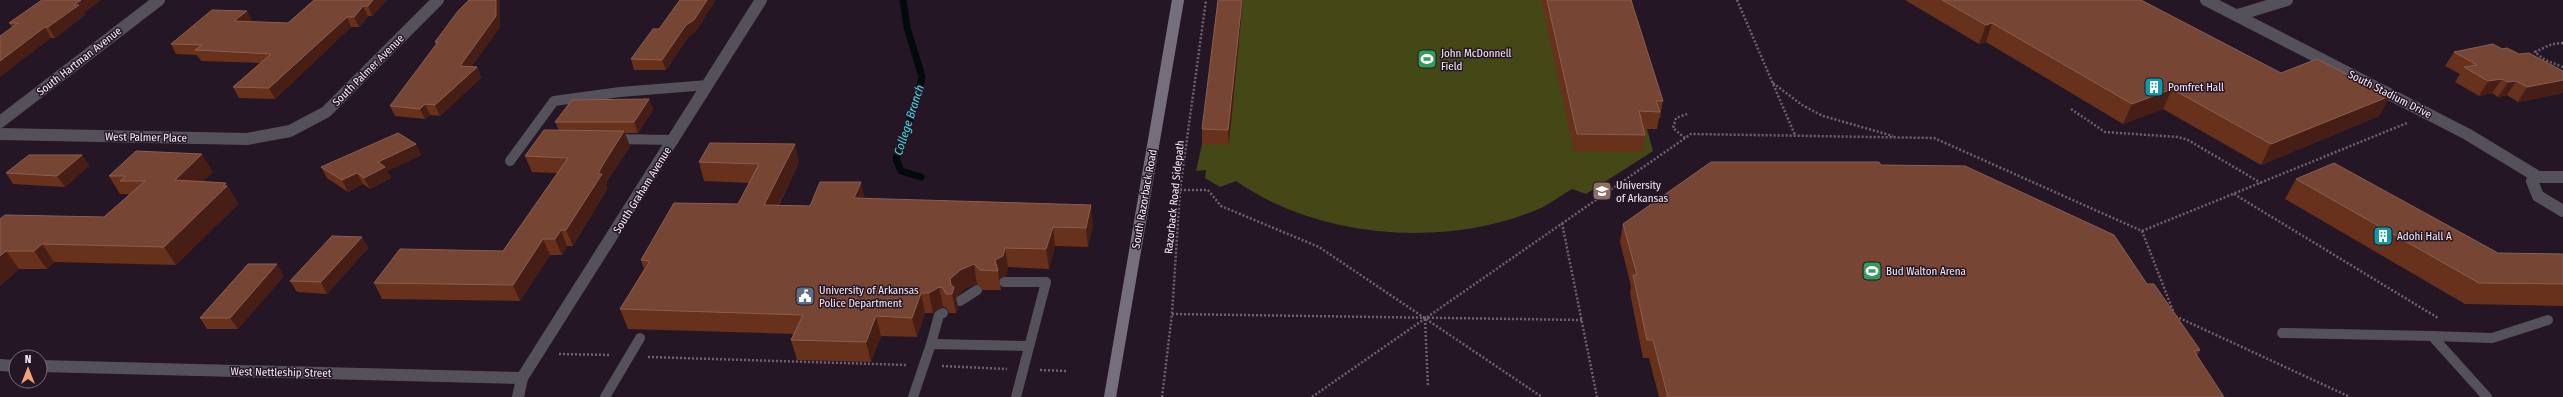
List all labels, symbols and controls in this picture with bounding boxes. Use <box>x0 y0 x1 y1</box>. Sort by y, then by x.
street label: South Hartman Avenue <box>34 24 124 98</box>
street label: South Palmer Avenue <box>330 32 407 109</box>
place label: John McDonnell Field <box>1441 47 1512 73</box>
sports icon: John McDonnell Field <box>1416 48 1438 70</box>
street label: South Stadium Drive <box>2346 68 2434 121</box>
building icon: Pomfret Hall <box>2143 76 2165 98</box>
place label: Pomfret Hall <box>2168 81 2224 94</box>
water label: College Branch <box>891 83 927 157</box>
street label: West Palmer Place <box>105 130 187 145</box>
street label: Razorback Road Sidepath <box>1162 140 1187 255</box>
street label: South Graham Avenue <box>611 145 674 236</box>
street label: South Razorback Road <box>1129 148 1160 250</box>
place label: University of Arkansas <box>1616 179 1668 205</box>
school or university icon: University of Arkansas <box>1591 180 1613 202</box>
building icon: Adohi Hall A <box>2372 225 2394 247</box>
place label: Adohi Hall A <box>2397 230 2452 243</box>
sports icon: Bud Walton Arena <box>1861 260 1883 282</box>
place label: Bud Walton Arena <box>1886 265 1966 278</box>
place label: University of Arkansas Police Department <box>819 284 919 310</box>
public building icon: University of Arkansas Police Department <box>794 285 816 307</box>
north arrow <box>8 349 48 389</box>
text: N <box>25 353 31 366</box>
street label: West Nettleship Street <box>231 365 332 380</box>

